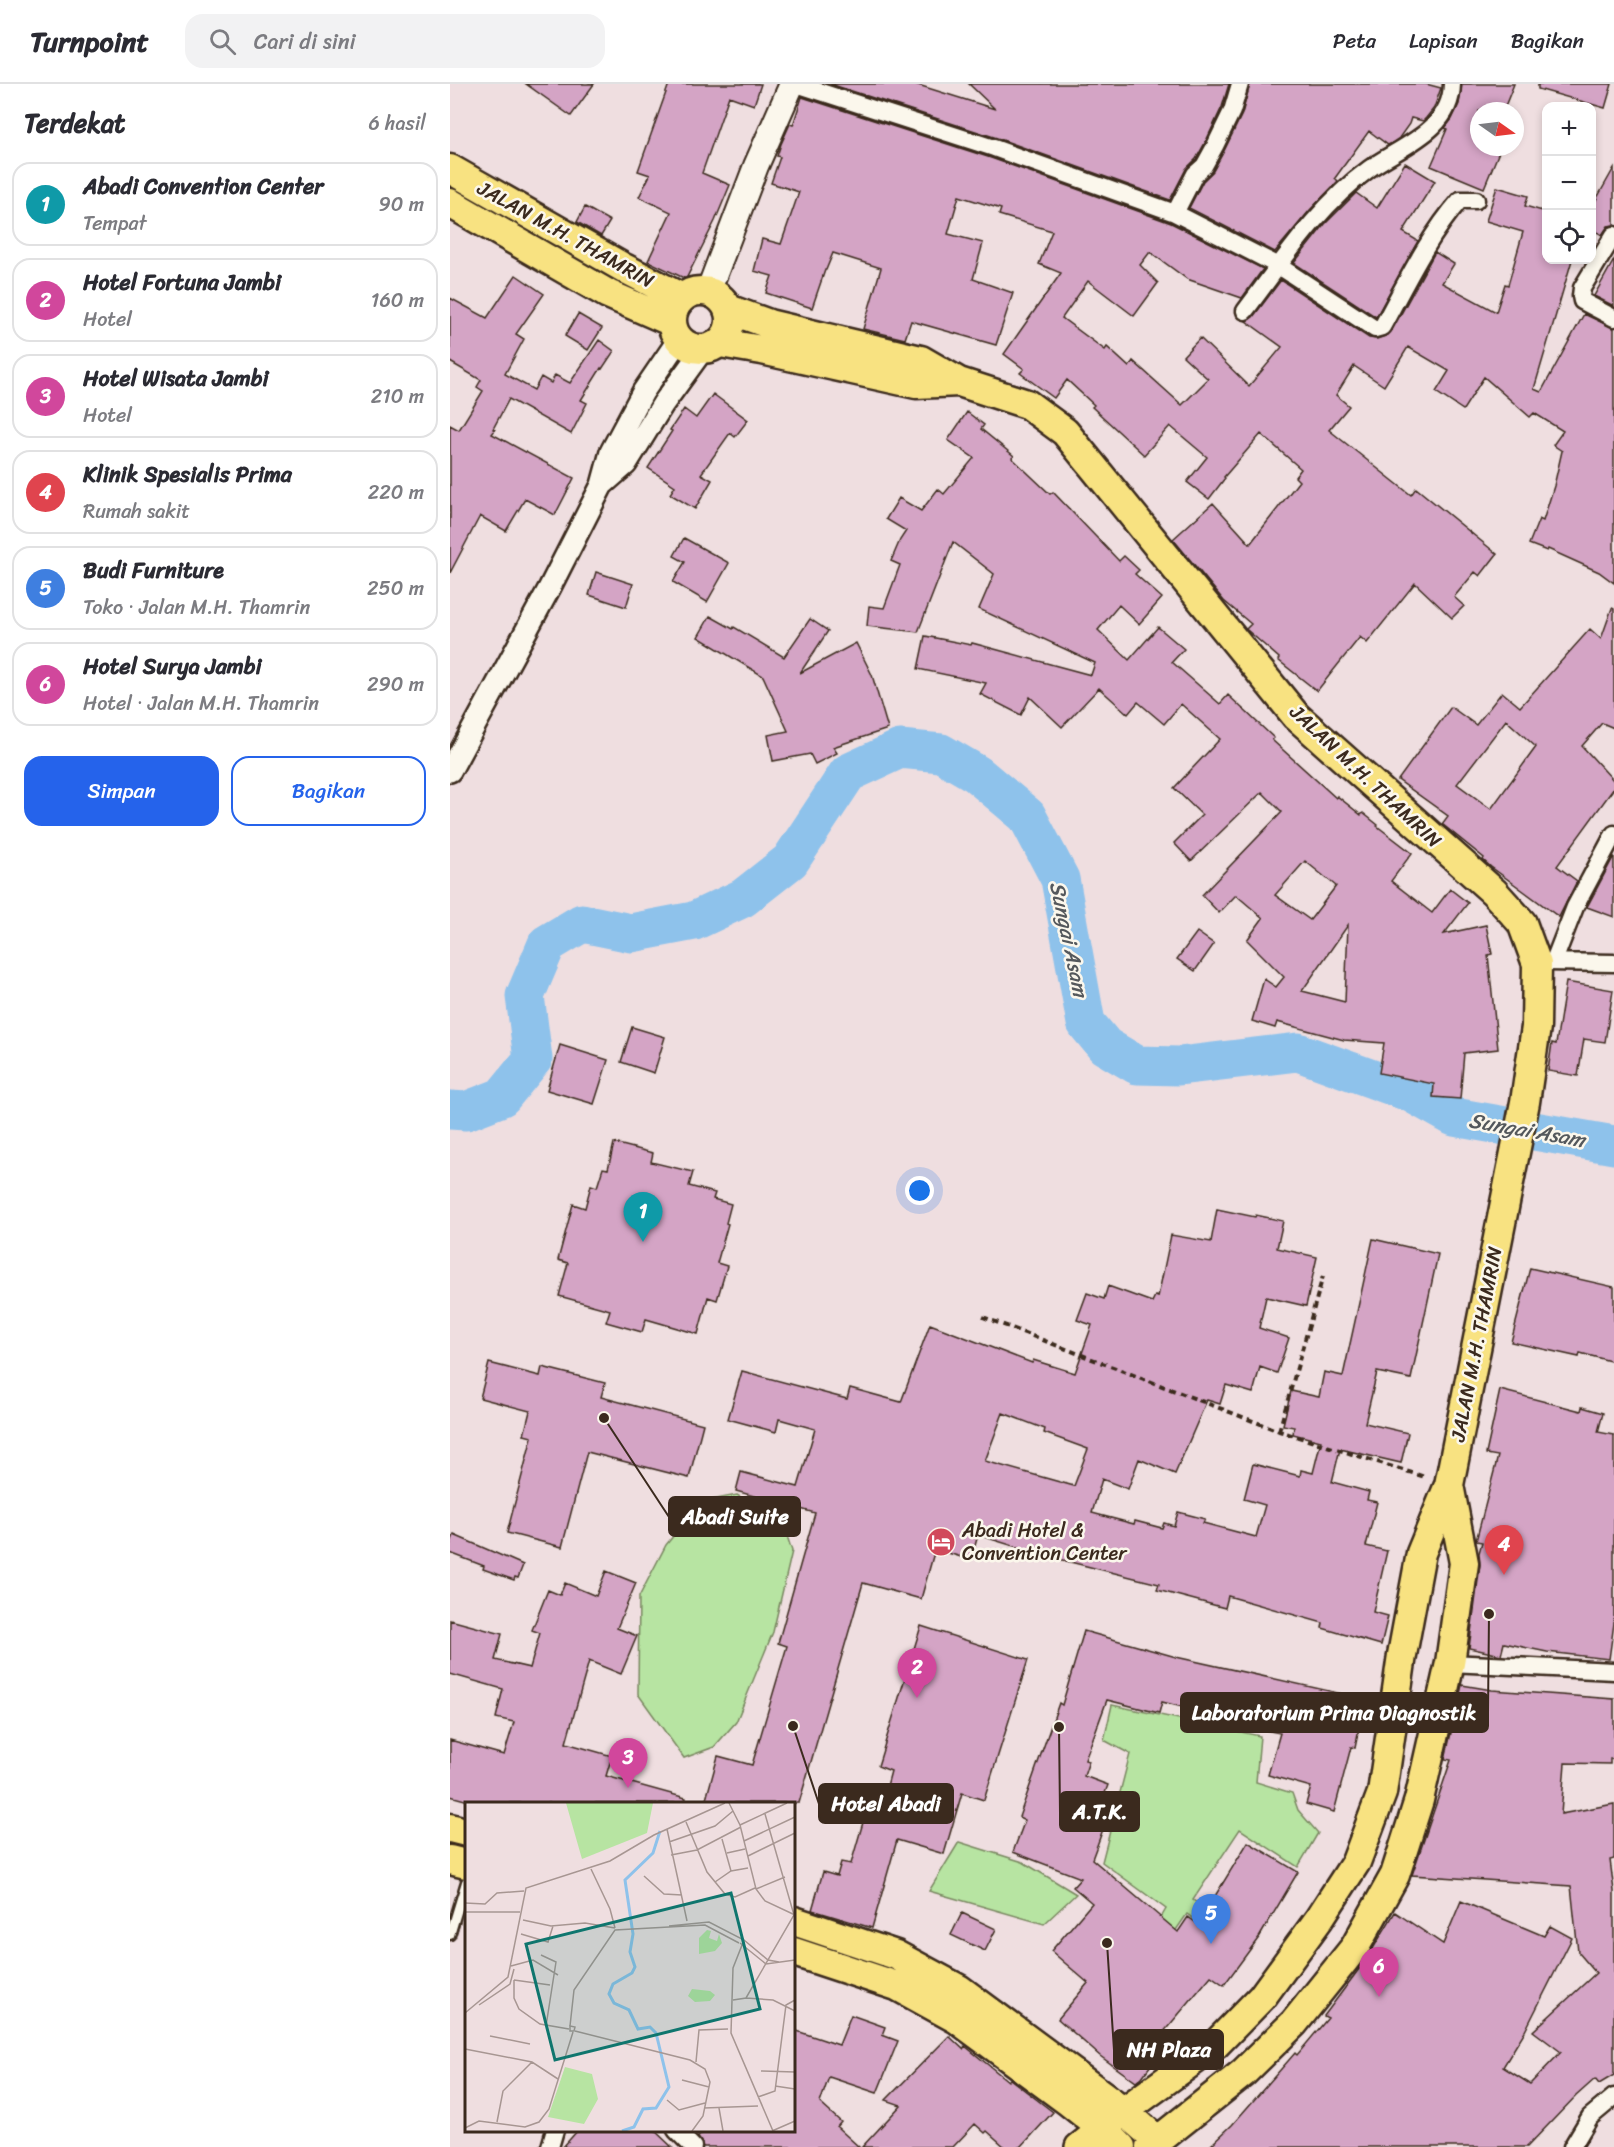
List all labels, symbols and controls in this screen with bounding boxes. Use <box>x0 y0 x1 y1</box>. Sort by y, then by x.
search box <box>185 14 605 68</box>
text: Turnpoint <box>30 17 149 66</box>
text: Cari di sini <box>254 22 356 61</box>
text: Peta <box>1333 22 1376 60</box>
text: Lapisan <box>1409 22 1478 60</box>
text: Bagikan <box>1511 22 1584 60</box>
icon: search <box>206 25 239 58</box>
text: Terdekat <box>24 100 125 146</box>
north arrow <box>1470 102 1524 156</box>
map controls <box>1542 102 1596 264</box>
button: + <box>1542 102 1596 156</box>
text: 6 hasil <box>369 106 426 141</box>
button: − <box>1542 156 1596 210</box>
text: Abadi Convention Center <box>83 167 323 206</box>
street label: JALAN M.H. THAMRIN <box>470 171 661 298</box>
text: 1 <box>41 187 50 222</box>
text: 90 m <box>379 187 424 222</box>
text: Tempat <box>83 206 147 241</box>
button: locate <box>1542 210 1596 264</box>
text: Hotel Fortuna Jambi <box>83 263 281 302</box>
text: 2 <box>40 283 51 318</box>
text: 160 m <box>371 283 424 318</box>
text: Hotel <box>83 302 132 337</box>
text: Hotel Wisata Jambi <box>83 359 269 398</box>
text: 3 <box>40 379 51 414</box>
text: 210 m <box>371 379 424 414</box>
text: Hotel <box>83 398 132 433</box>
text: Klinik Spesialis Prima <box>83 455 292 494</box>
text: 4 <box>39 475 52 510</box>
text: 220 m <box>368 475 424 510</box>
text: Rumah sakit <box>83 494 190 529</box>
text: Budi Furniture <box>83 551 224 590</box>
text: 5 <box>39 571 52 606</box>
text: 250 m <box>367 571 424 606</box>
text: Toko · Jalan M.H. Thamrin <box>83 590 310 625</box>
text: Hotel Surya Jambi <box>83 647 262 686</box>
text: 6 <box>40 667 51 702</box>
text: 290 m <box>367 667 424 702</box>
text: Hotel · Jalan M.H. Thamrin <box>83 686 319 721</box>
street label: JALAN M.H. THAMRIN <box>1281 695 1450 857</box>
button: Simpan <box>24 756 219 826</box>
button: Bagikan <box>231 756 426 826</box>
water label: Sungai Asam <box>1038 878 1100 1002</box>
water label: Sungai Asam <box>1466 1101 1590 1159</box>
your location <box>905 1176 934 1205</box>
pin: 1 <box>624 1192 662 1242</box>
street label: JALAN M.H. THAMRIN <box>1440 1243 1513 1446</box>
callout: Abadi Suite <box>669 1497 800 1536</box>
text: Abadi Suite <box>680 1498 789 1536</box>
place label: Abadi Hotel & Convention Center <box>961 1513 1128 1571</box>
hotel icon: Abadi Hotel & Convention Center <box>925 1526 957 1558</box>
pin: 4 <box>1484 1526 1524 1575</box>
pin: 2 <box>898 1648 936 1698</box>
callout: Laboratorium Prima Diagnostik <box>1181 1693 1488 1732</box>
text: Laboratorium Prima Diagnostik <box>1192 1694 1476 1732</box>
pin: 3 <box>608 1738 648 1788</box>
callout: Hotel Abadi <box>819 1784 953 1823</box>
text: Hotel Abadi <box>830 1785 942 1823</box>
callout: A.T.K. <box>1060 1792 1139 1831</box>
text: A.T.K. <box>1071 1793 1128 1831</box>
inset map <box>465 1802 795 2132</box>
pin: 5 <box>1192 1894 1230 1944</box>
pin: 6 <box>1360 1948 1398 1997</box>
callout: NH Plaza <box>1114 2030 1223 2069</box>
text: NH Plaza <box>1126 2031 1212 2069</box>

